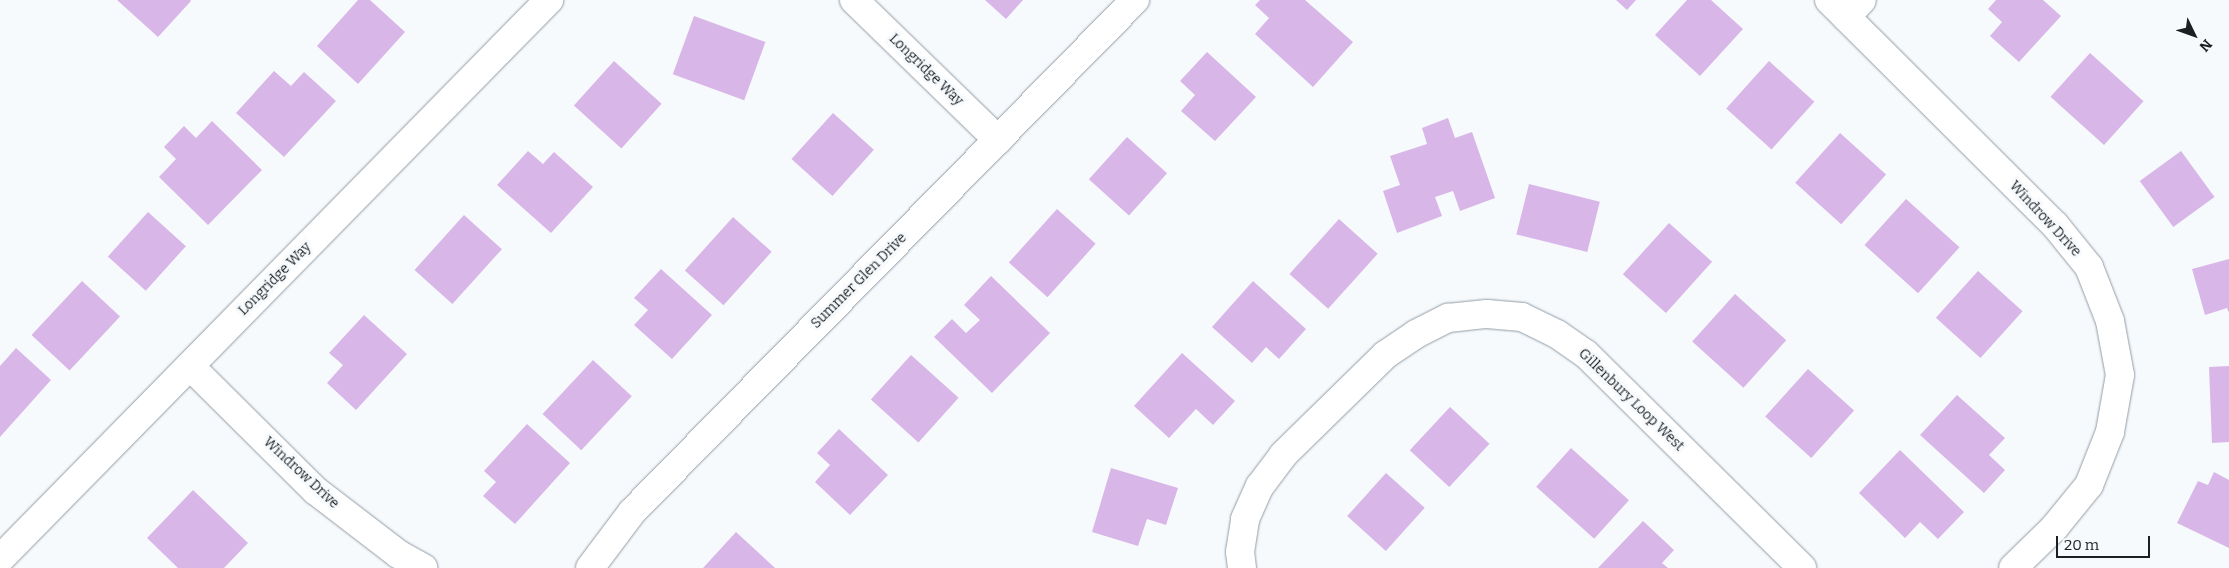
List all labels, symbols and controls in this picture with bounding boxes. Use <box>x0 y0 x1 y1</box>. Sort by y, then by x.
north arrow <box>2169 10 2219 60</box>
street label: Longridge Way <box>885 30 967 110</box>
text: N <box>2196 36 2215 55</box>
street label: Windrow Drive <box>2006 178 2084 260</box>
street label: Summer Glen Drive <box>808 230 910 332</box>
street label: Longridge Way <box>235 239 315 319</box>
street label: Gillenbury Loop West <box>1575 345 1687 455</box>
street label: Windrow Drive <box>260 434 342 512</box>
scale bar <box>2059 526 2153 558</box>
text: 20 m <box>2064 536 2099 554</box>

